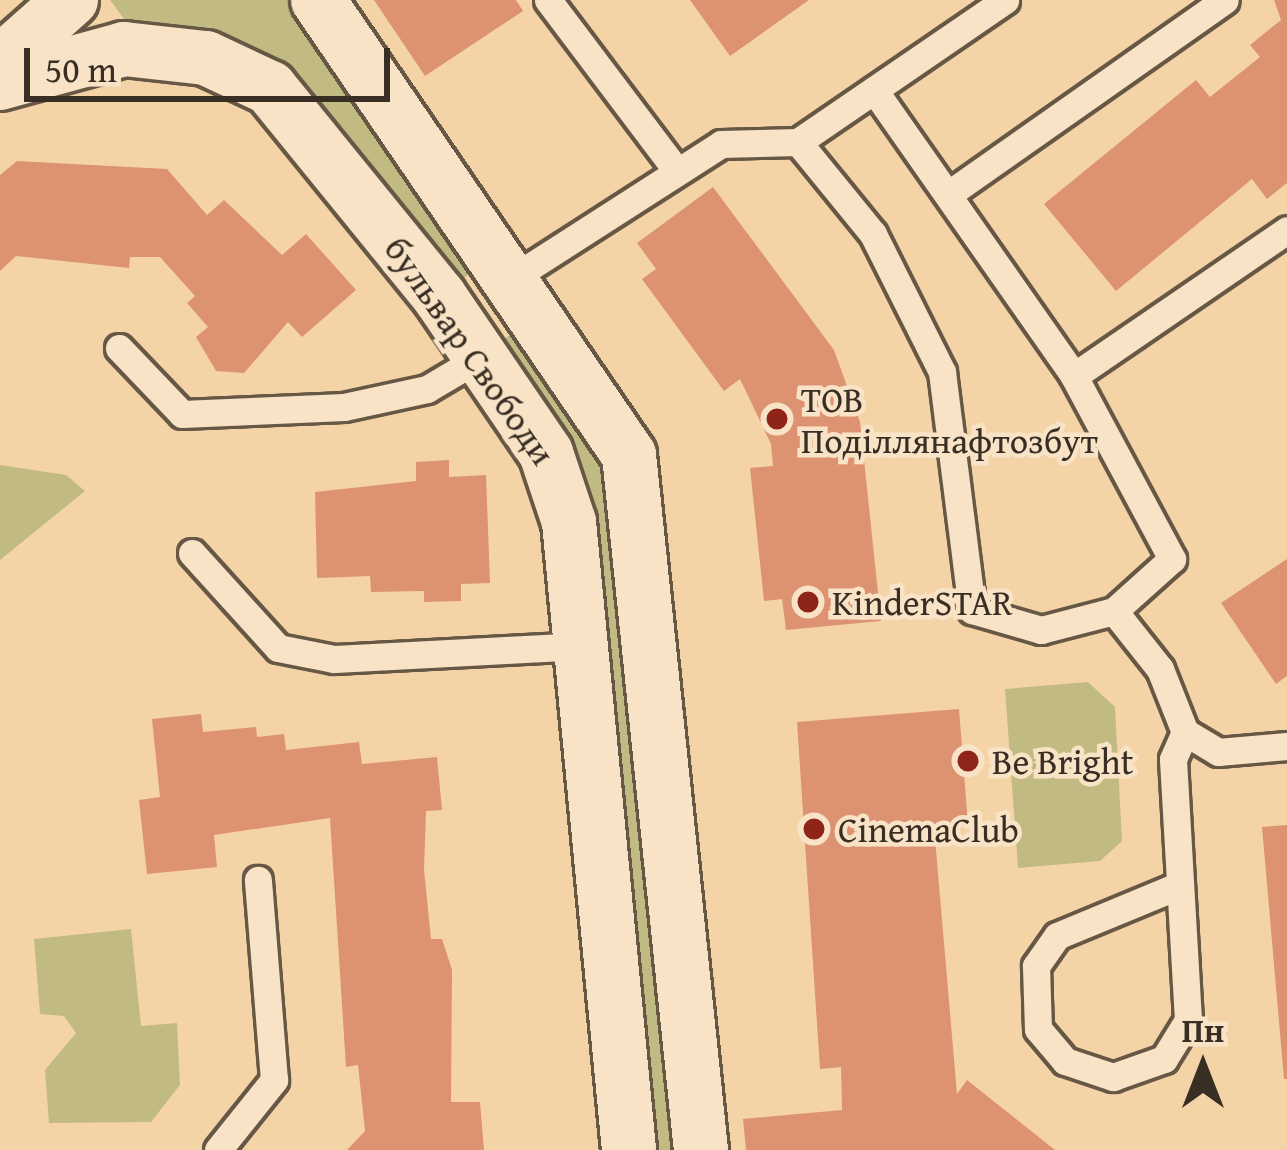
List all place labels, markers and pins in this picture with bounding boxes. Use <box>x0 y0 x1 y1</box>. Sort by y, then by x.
place label: ТОВ Поділлянафтозбут <box>801 376 1098 461</box>
marker: ТОВ Поділлянафтозбут <box>764 406 790 432</box>
place label: KinderSTAR <box>832 580 1013 624</box>
marker: KinderSTAR <box>795 589 821 615</box>
place label: Be Bright <box>992 739 1133 783</box>
marker: Be Bright <box>955 748 981 774</box>
place label: CinemaClub <box>838 807 1019 851</box>
marker: CinemaClub <box>801 816 827 842</box>

